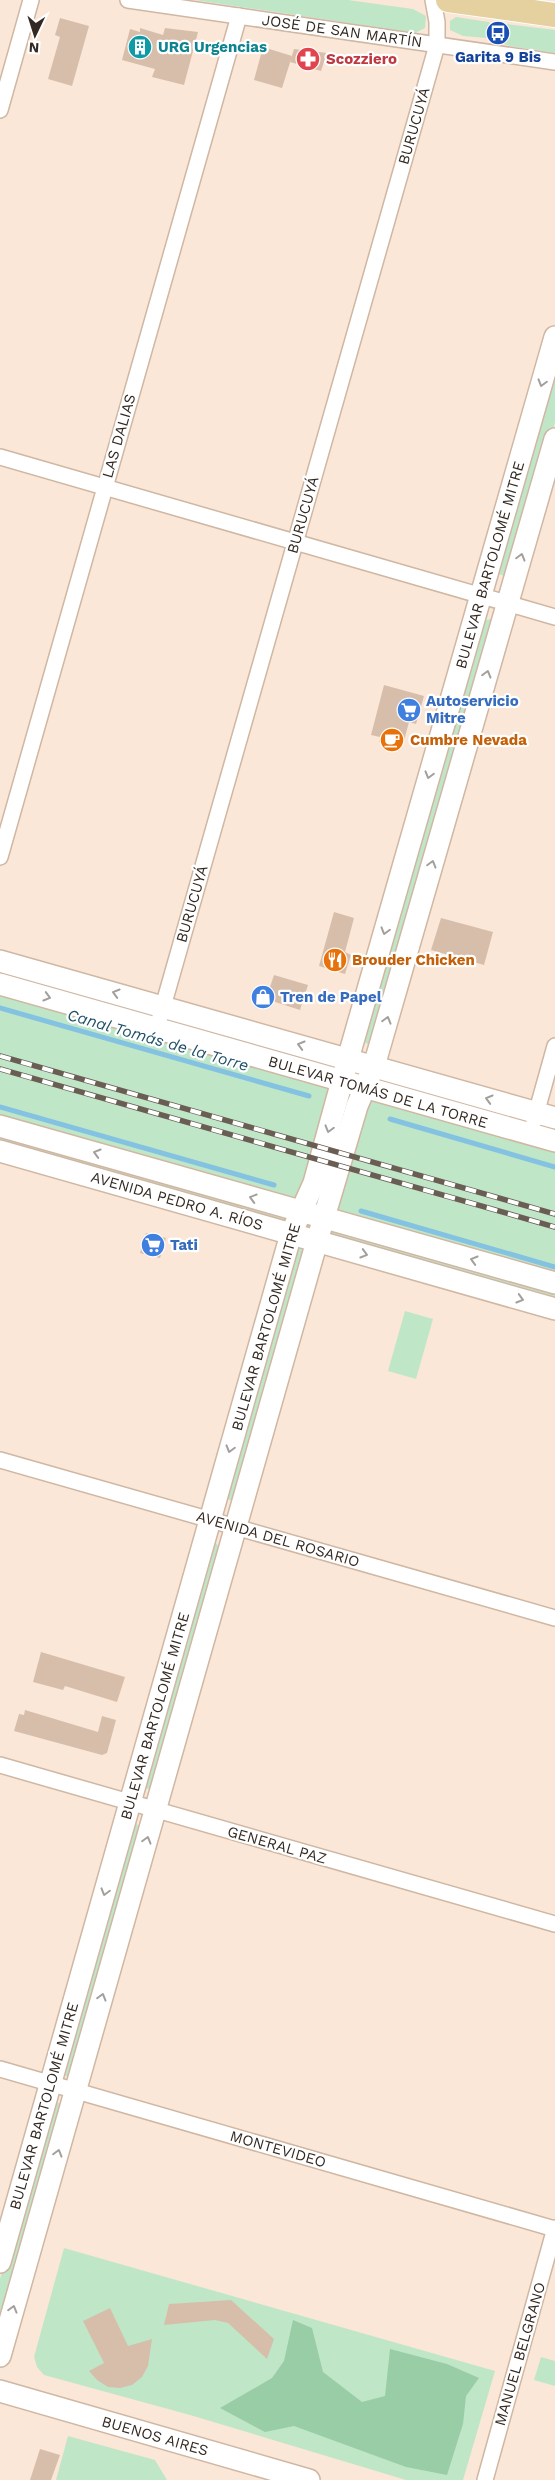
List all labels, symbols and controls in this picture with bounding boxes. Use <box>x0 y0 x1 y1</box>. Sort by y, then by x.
north arrow <box>10 10 60 60</box>
street label: JOSÉ DE SAN MARTÍN <box>261 11 423 51</box>
bus stop icon: Garita 9 Bis <box>485 20 511 46</box>
building icon: URG Urgencias <box>127 34 153 60</box>
place label: URG Urgencias <box>158 38 267 56</box>
text: N <box>28 40 40 56</box>
pharmacy icon: Scozziero <box>295 46 321 72</box>
place label: Garita 9 Bis <box>455 48 541 66</box>
place label: Scozziero <box>326 50 397 68</box>
street label: BURUCUYÁ <box>394 85 434 167</box>
one-way arrow <box>537 379 547 387</box>
street label: LAS DALIAS <box>98 392 140 480</box>
street label: BULEVAR BARTOLOMÉ MITRE <box>452 459 528 671</box>
street label: BURUCUYÁ <box>283 474 323 556</box>
one-way arrow <box>515 553 526 561</box>
one-way arrow <box>482 670 492 678</box>
place label: Autoservicio Mitre <box>426 692 519 727</box>
supermarket icon: Autoservicio Mitre <box>396 697 422 723</box>
cafe icon: Cumbre Nevada <box>379 727 405 753</box>
place label: Cumbre Nevada <box>410 731 527 749</box>
one-way arrow <box>425 771 435 779</box>
one-way arrow <box>427 860 437 868</box>
street label: BURUCUYÁ <box>172 863 212 945</box>
one-way arrow <box>380 927 390 935</box>
restaurant icon: Brouder Chicken <box>322 947 348 973</box>
place label: Brouder Chicken <box>352 951 475 969</box>
shop icon: Tren de Papel <box>250 984 276 1010</box>
place label: Tren de Papel <box>280 988 382 1006</box>
one-way arrow <box>112 989 120 999</box>
one-way arrow <box>42 992 50 1002</box>
water label: Canal Tomás de la Torre <box>65 1005 251 1075</box>
one-way arrow <box>382 1016 392 1024</box>
one-way arrow <box>297 1041 305 1051</box>
street label: BULEVAR TOMÁS DE LA TORRE <box>266 1052 490 1132</box>
one-way arrow <box>486 1095 494 1105</box>
one-way arrow <box>325 1125 335 1133</box>
one-way arrow <box>93 1149 101 1159</box>
street label: AVENIDA PEDRO A. RÍOS <box>89 1168 265 1234</box>
one-way arrow <box>250 1193 258 1203</box>
street label: BULEVAR BARTOLOMÉ MITRE <box>228 1221 304 1433</box>
supermarket icon: Tati <box>140 1232 166 1258</box>
place label: Tati <box>170 1236 198 1254</box>
one-way arrow <box>359 1249 367 1259</box>
one-way arrow <box>471 1256 479 1266</box>
one-way arrow <box>515 1293 524 1304</box>
one-way arrow <box>226 1444 236 1453</box>
street label: AVENIDA DEL ROSARIO <box>194 1507 362 1571</box>
street label: BULEVAR BARTOLOMÉ MITRE <box>117 1610 193 1822</box>
street label: GENERAL PAZ <box>225 1822 329 1868</box>
one-way arrow <box>141 1837 151 1845</box>
one-way arrow <box>100 1887 111 1896</box>
one-way arrow <box>97 1993 107 2001</box>
street label: BULEVAR BARTOLOMÉ MITRE <box>6 2000 82 2212</box>
street label: MONTEVIDEO <box>228 2127 328 2171</box>
one-way arrow <box>52 2149 62 2158</box>
street label: MANUEL BELGRANO <box>491 2280 549 2428</box>
one-way arrow <box>8 2306 18 2314</box>
street label: BUENOS AIRES <box>100 2412 210 2460</box>

